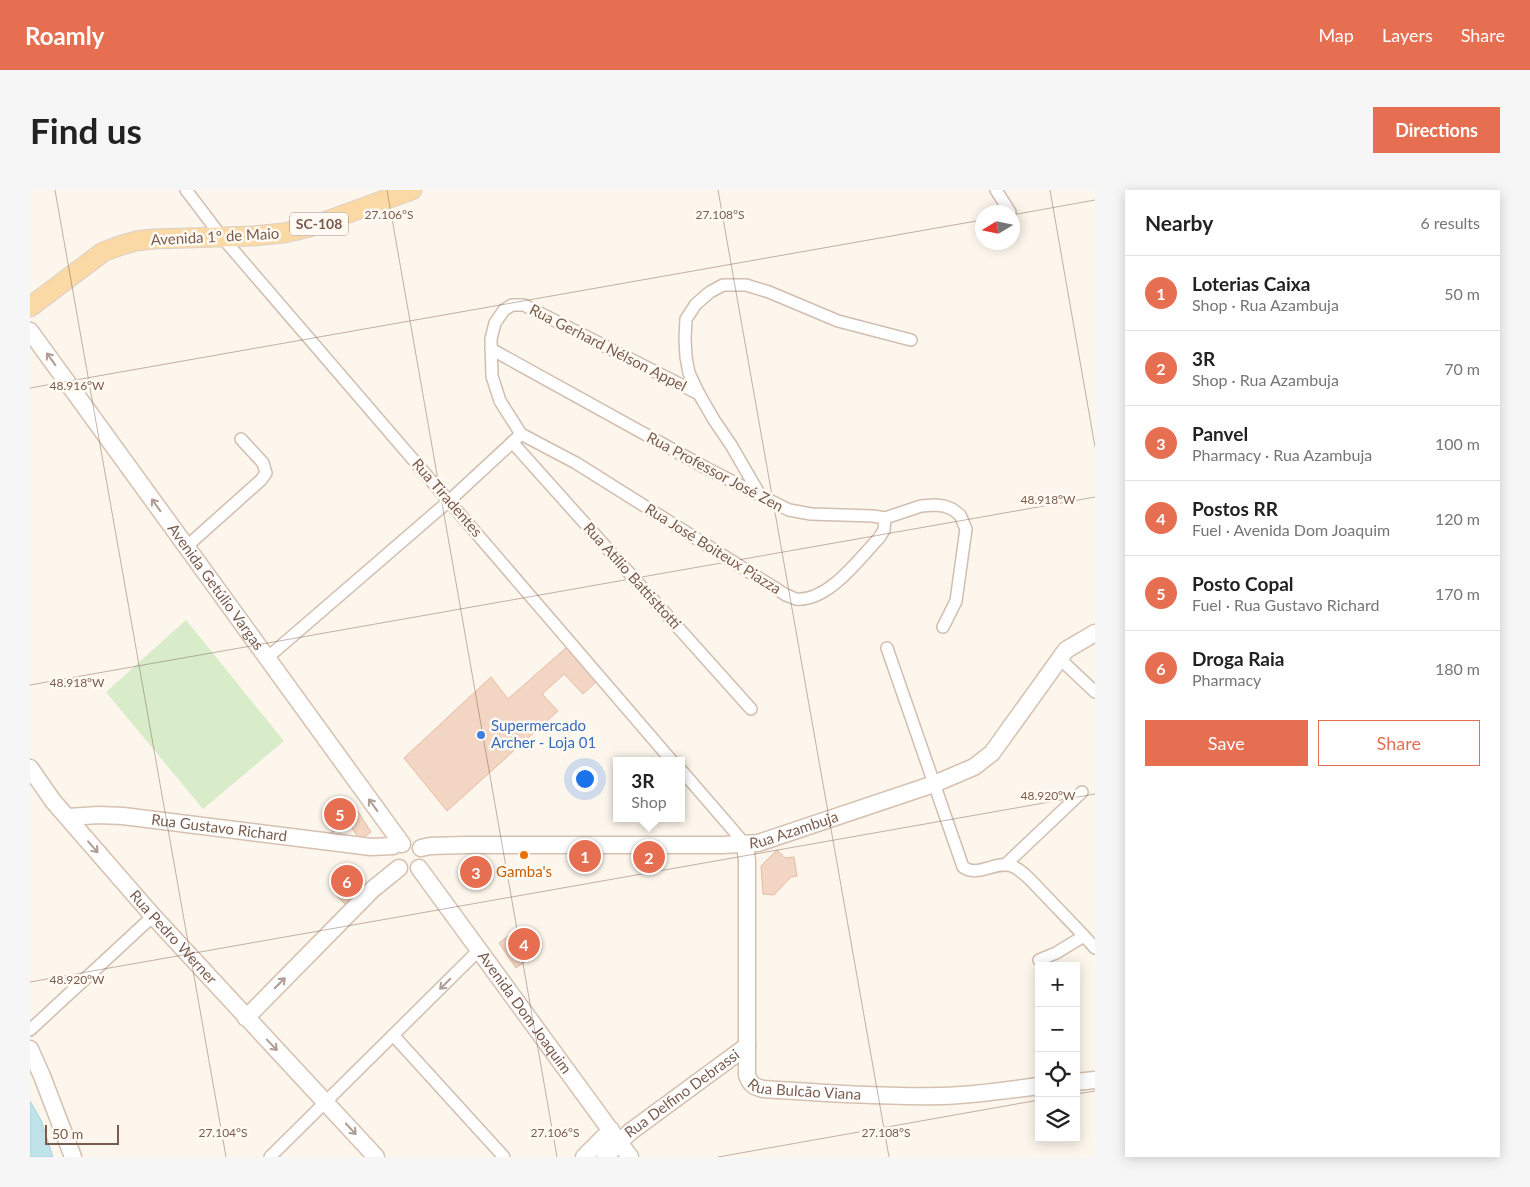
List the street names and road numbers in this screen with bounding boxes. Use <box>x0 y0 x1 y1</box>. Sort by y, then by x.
road number: SC-108 <box>290 212 348 236</box>
street label: Avenida 1º de Maio <box>150 224 280 248</box>
street label: Rua Gerhard Nélson Appel <box>527 300 690 395</box>
street label: Rua Professor José Zen <box>644 428 787 515</box>
street label: Rua Tiradentes <box>409 455 487 540</box>
street label: Rua José Boiteux Piazza <box>642 499 785 597</box>
street label: Rua Atílio Battisttotti <box>580 518 685 632</box>
street label: Avenida Getúlio Vargas <box>164 519 268 653</box>
street label: Rua Azambuja <box>749 807 840 851</box>
street label: Rua Gustavo Richard <box>150 810 288 844</box>
street label: Rua Pedro Werner <box>127 886 222 988</box>
street label: Avenida Dom Joaquim <box>475 947 576 1077</box>
street label: Rua Delfino Debrassi <box>621 1045 742 1141</box>
street label: Rua Bulcão Viana <box>744 1074 862 1103</box>

